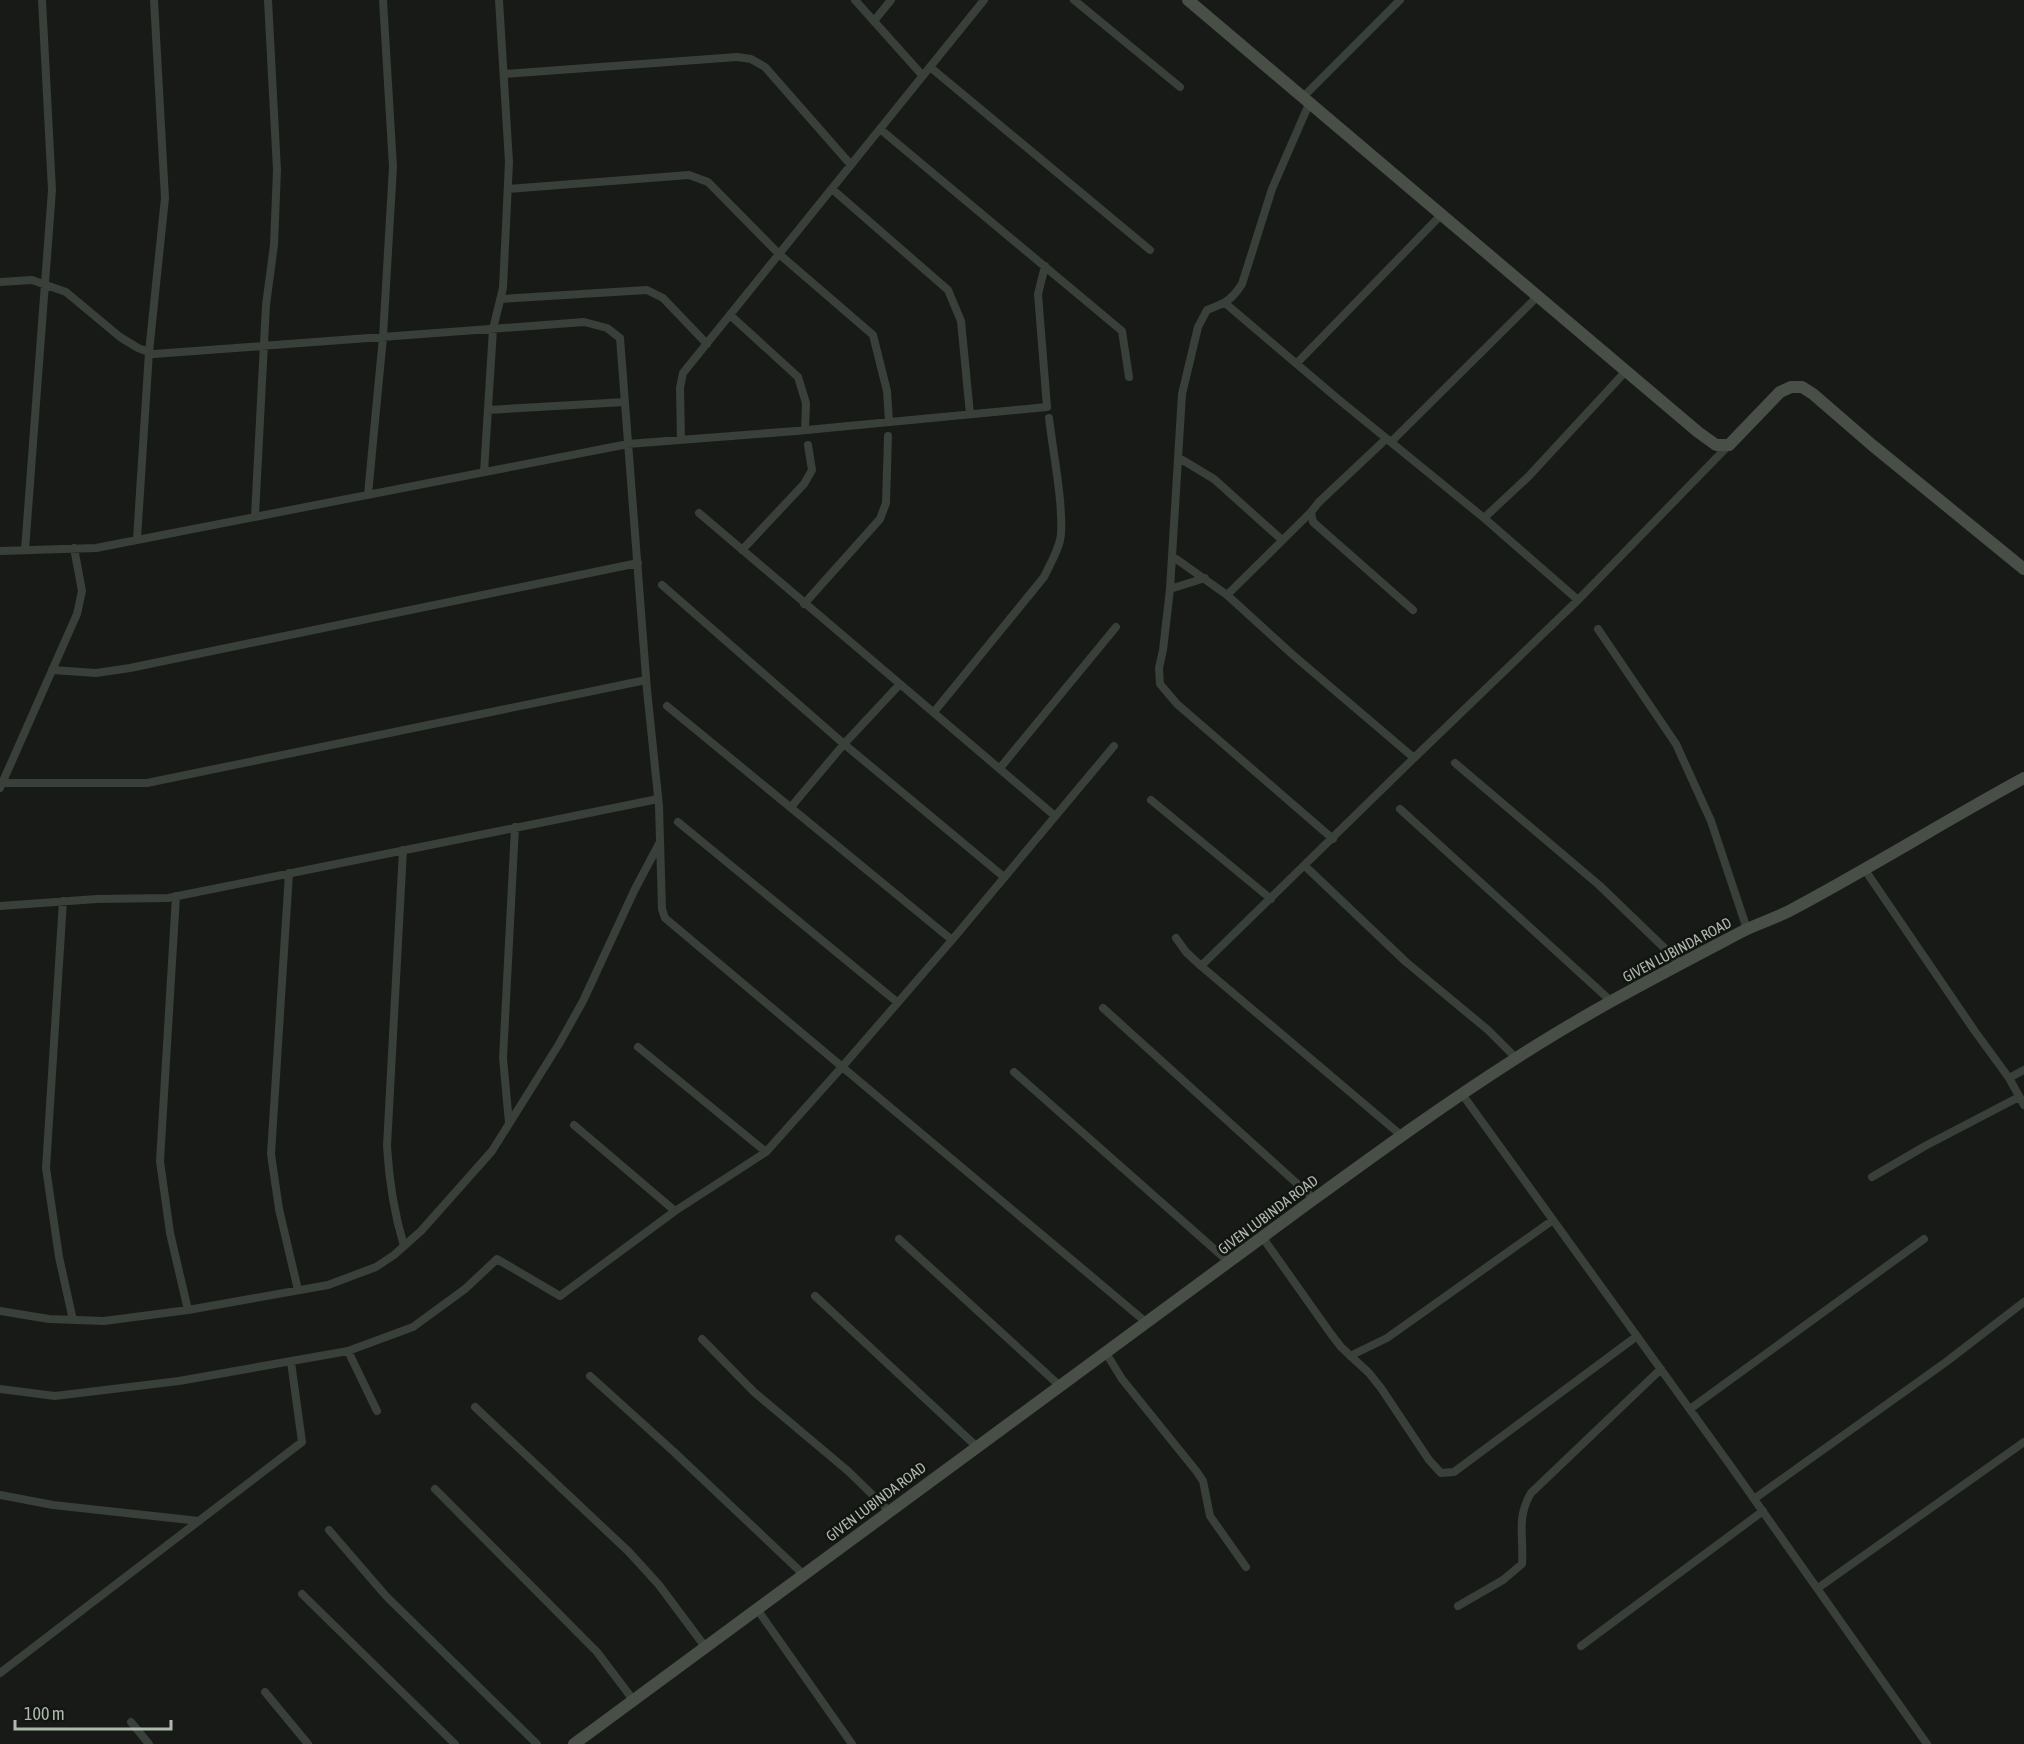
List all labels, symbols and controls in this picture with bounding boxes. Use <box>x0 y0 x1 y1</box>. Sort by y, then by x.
street label: GIVEN LUBINDA ROAD <box>1620 914 1734 985</box>
street label: GIVEN LUBINDA ROAD <box>1214 1172 1321 1258</box>
street label: GIVEN LUBINDA ROAD <box>822 1459 929 1545</box>
scale bar <box>15 1693 171 1731</box>
text: 100 m <box>24 1703 65 1724</box>

